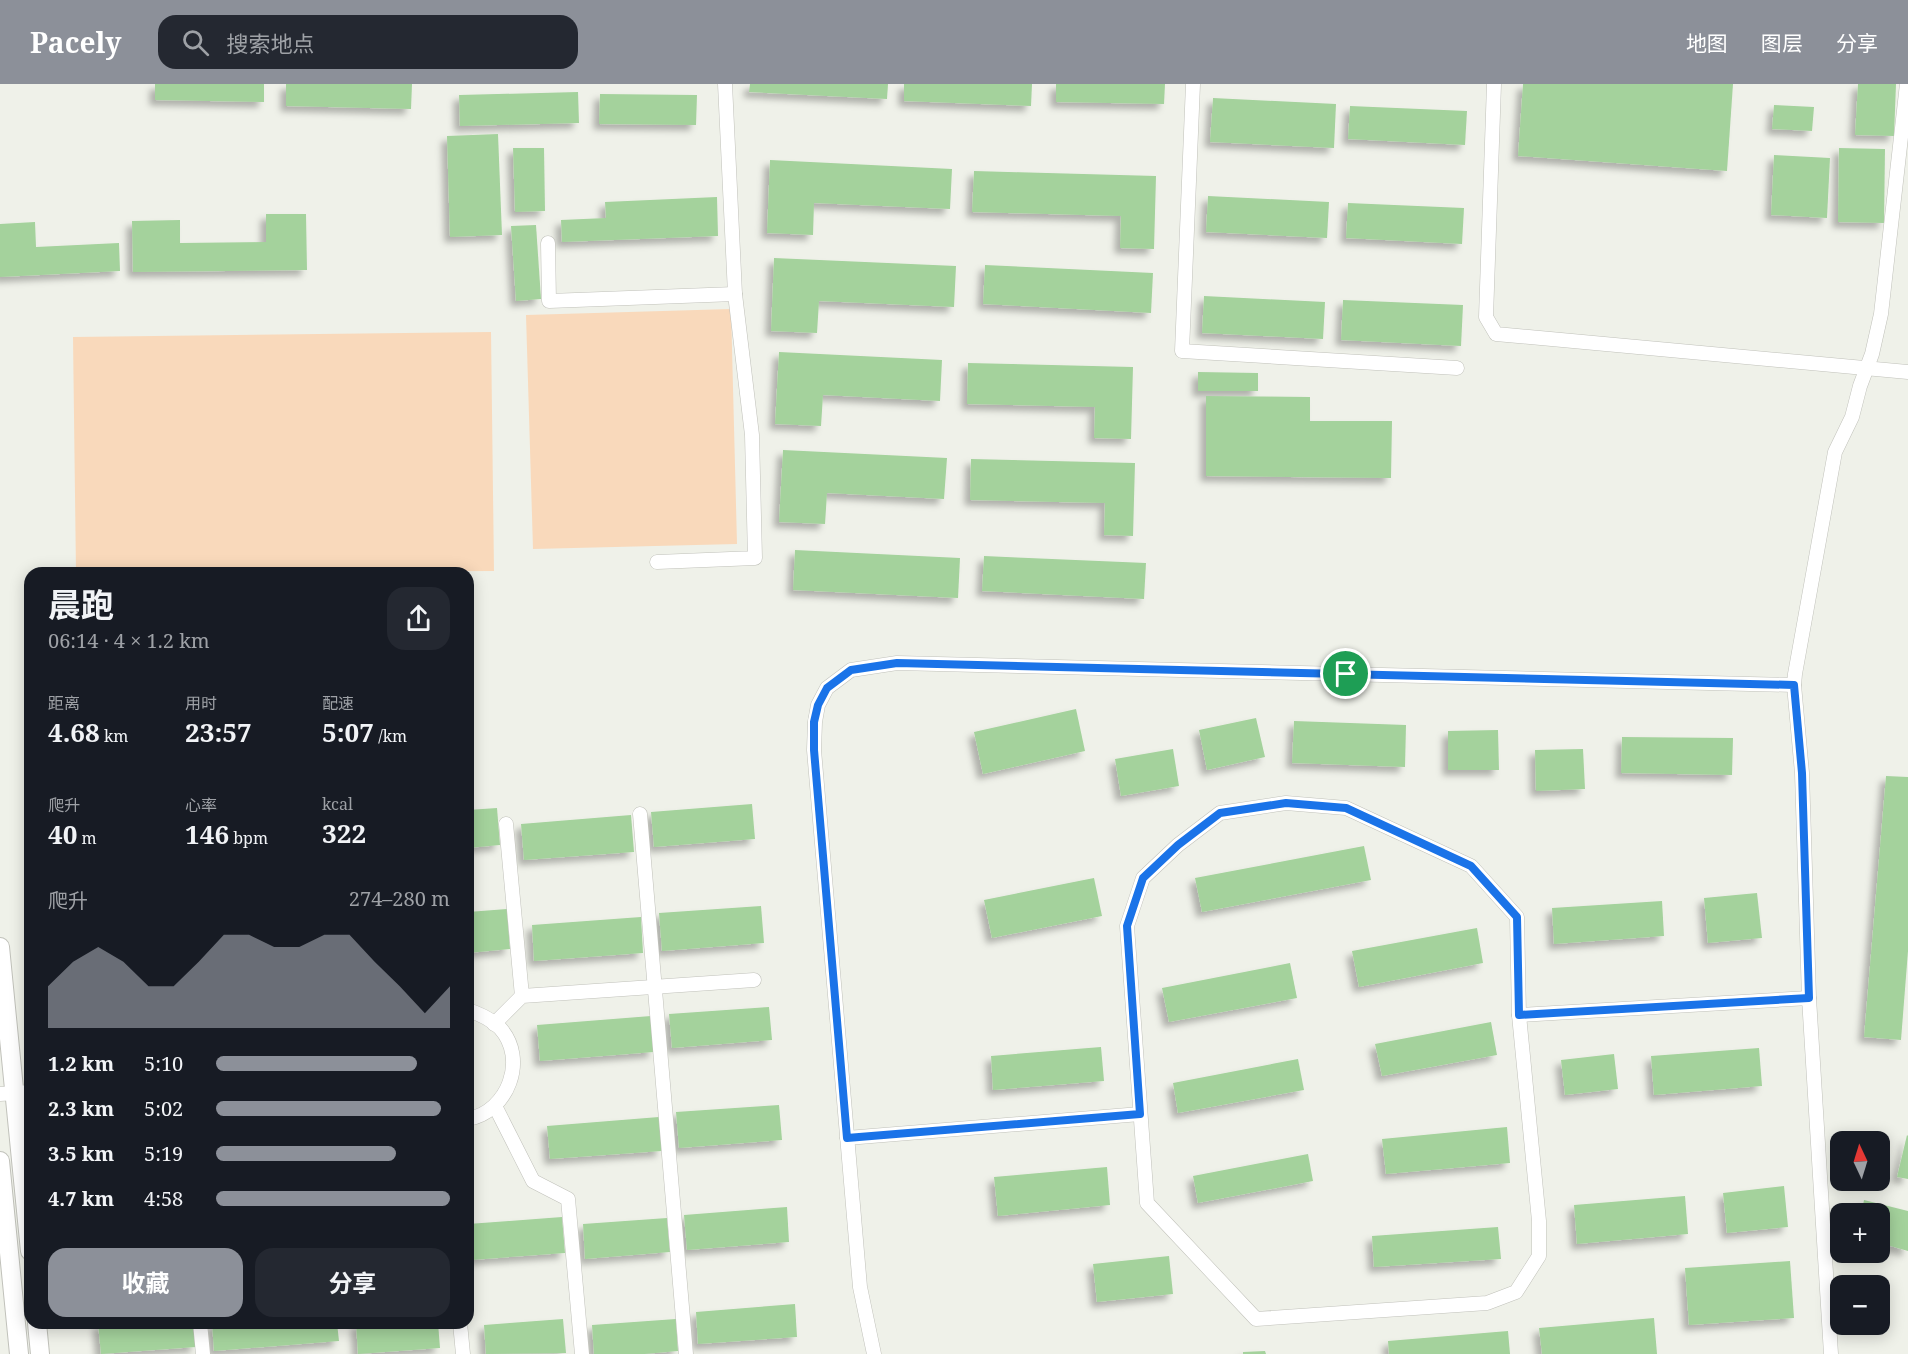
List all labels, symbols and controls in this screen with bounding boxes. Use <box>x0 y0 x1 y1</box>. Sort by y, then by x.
search box <box>158 15 578 69</box>
text: Pacely <box>30 23 122 61</box>
icon: search <box>179 26 212 59</box>
text: 搜索地点 <box>227 28 315 58</box>
text: 地图 <box>1686 29 1728 57</box>
text: 图层 <box>1761 29 1803 57</box>
text: 分享 <box>1836 29 1878 57</box>
text: 晨跑 <box>48 582 114 627</box>
button: share <box>387 587 450 650</box>
text: 06:14 · 4 × 1.2 km <box>48 627 210 654</box>
pin <box>1320 648 1371 699</box>
icon: arrive <box>1329 657 1362 690</box>
text: 距离 <box>48 692 80 714</box>
text: 用时 <box>185 692 217 714</box>
text: 配速 <box>322 692 354 714</box>
text: 4.68 <box>48 714 100 750</box>
text: 23:57 <box>185 714 252 750</box>
text: 5:07 <box>322 714 374 750</box>
text: km <box>100 725 128 747</box>
text: /km <box>374 725 407 747</box>
text: kcal <box>322 793 353 815</box>
text: 爬升 <box>48 794 80 816</box>
text: 心率 <box>185 794 217 816</box>
text: 322 <box>322 815 366 851</box>
text: 40 <box>48 816 77 852</box>
text: 146 <box>185 816 229 852</box>
text: m <box>77 827 97 849</box>
text: bpm <box>229 827 268 849</box>
text: 274–280 m <box>349 885 450 912</box>
text: 爬升 <box>48 887 88 914</box>
text: 1.2 km <box>48 1050 114 1077</box>
text: 5:10 <box>144 1050 183 1077</box>
text: 2.3 km <box>48 1095 114 1122</box>
text: 5:02 <box>144 1095 183 1122</box>
north arrow <box>1830 1131 1890 1191</box>
map controls <box>1830 1131 1890 1335</box>
text: 3.5 km <box>48 1140 114 1167</box>
text: 5:19 <box>144 1140 183 1167</box>
text: 4.7 km <box>48 1185 114 1212</box>
text: 4:58 <box>144 1185 183 1212</box>
button: + <box>1830 1203 1890 1263</box>
button: 收藏 <box>48 1248 243 1317</box>
button: 分享 <box>255 1248 450 1317</box>
button: − <box>1830 1275 1890 1335</box>

